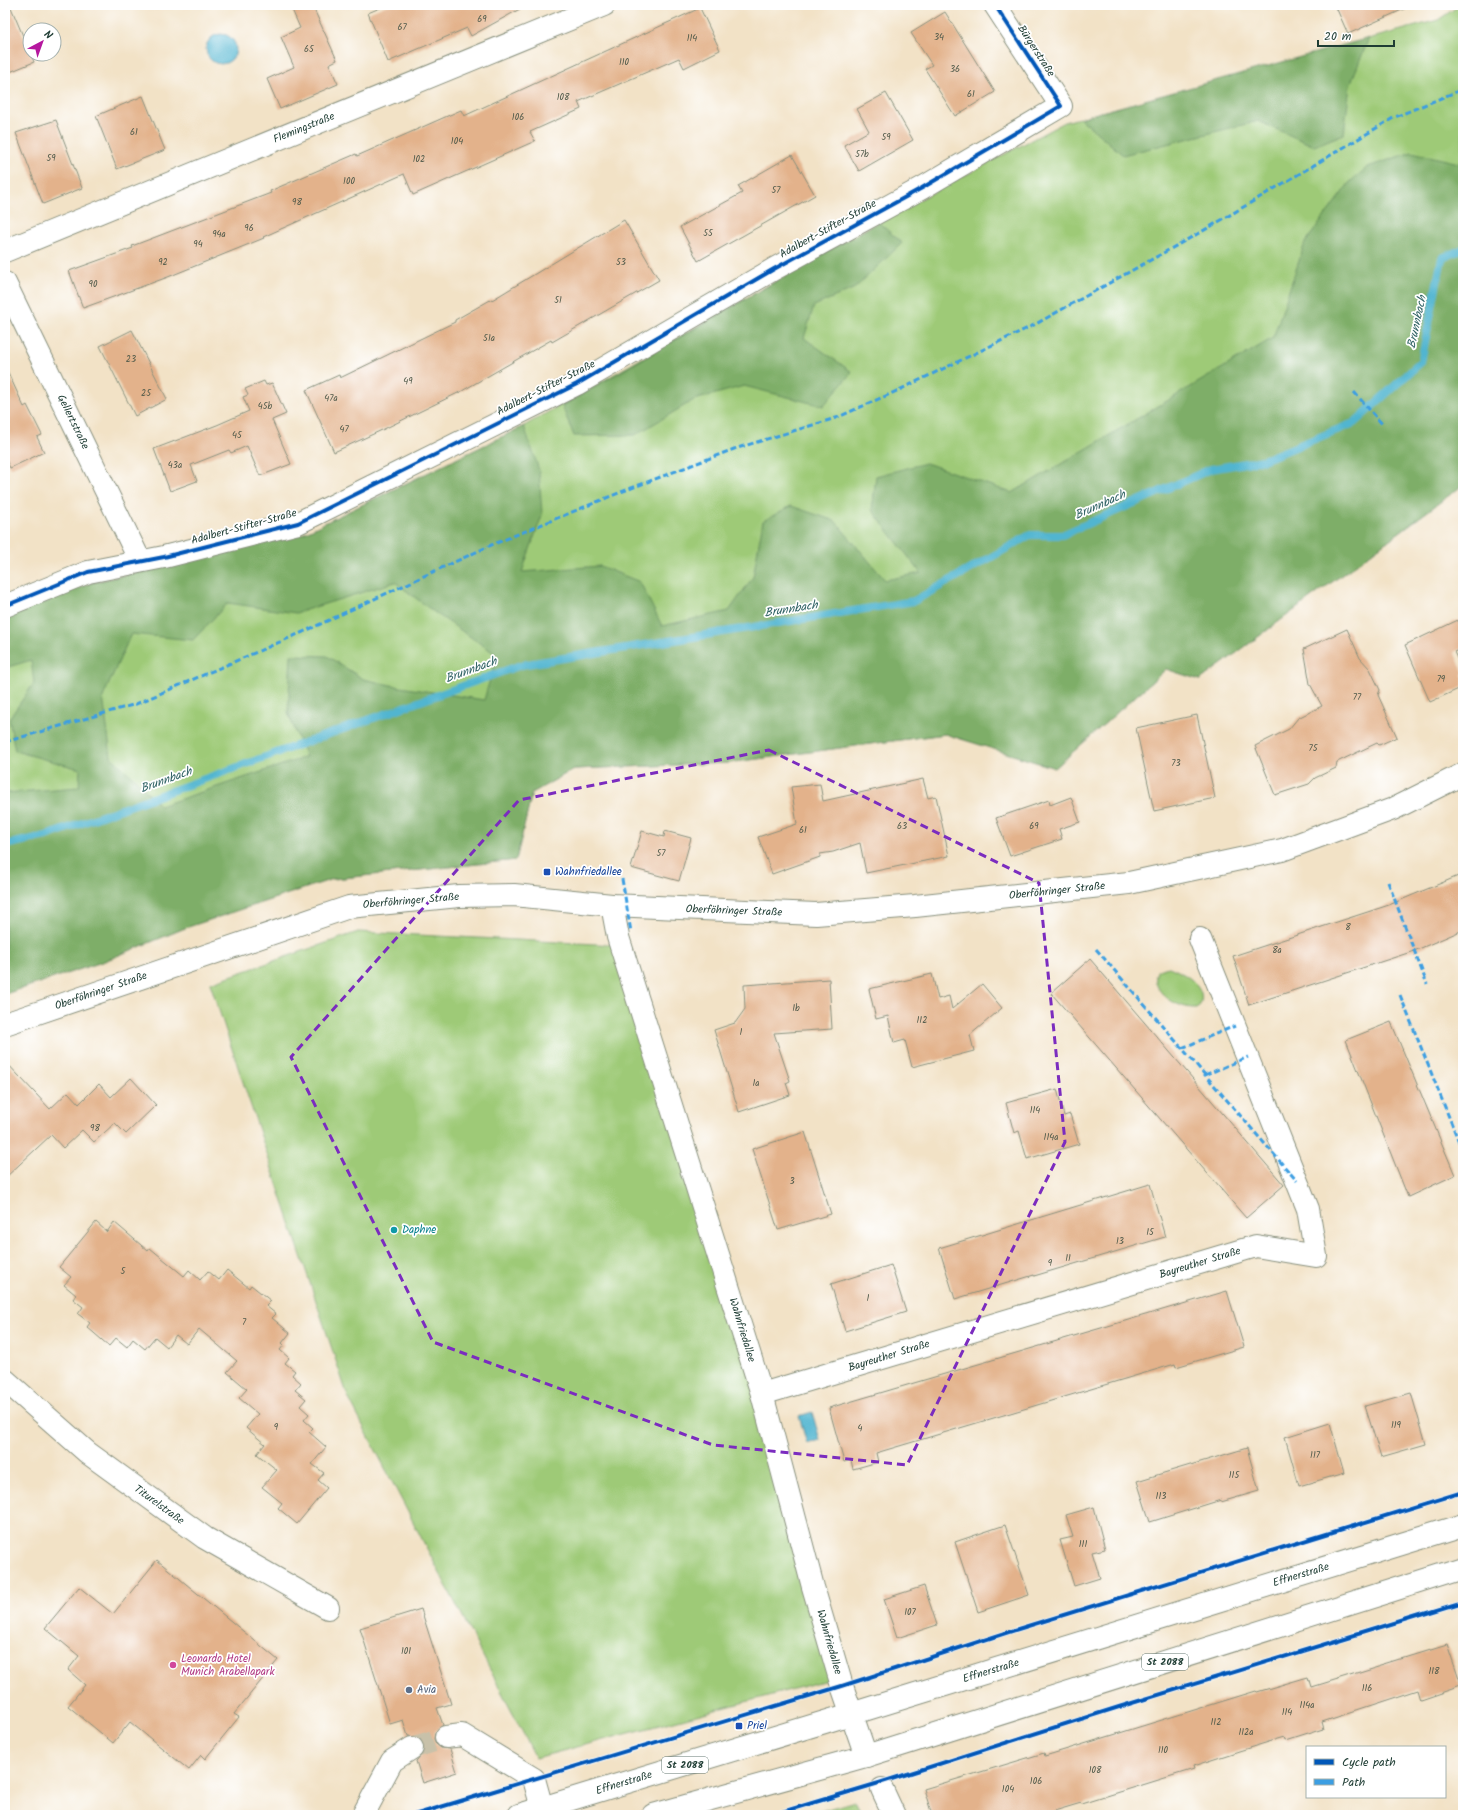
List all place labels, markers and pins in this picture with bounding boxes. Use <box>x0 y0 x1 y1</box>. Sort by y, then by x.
place label: Wahnfriedallee <box>555 863 622 881</box>
marker: Wahnfriedallee <box>542 867 552 877</box>
place label: Daphne <box>402 1221 436 1239</box>
marker: Daphne <box>389 1225 399 1235</box>
place label: Leonardo Hotel Munich Arabellapark <box>181 1650 275 1681</box>
marker: Leonardo Hotel Munich Arabellapark <box>168 1660 178 1670</box>
place label: Avia <box>417 1681 436 1699</box>
marker: Avia <box>404 1685 414 1695</box>
place label: Priel <box>747 1717 767 1735</box>
marker: Priel <box>734 1721 744 1731</box>

